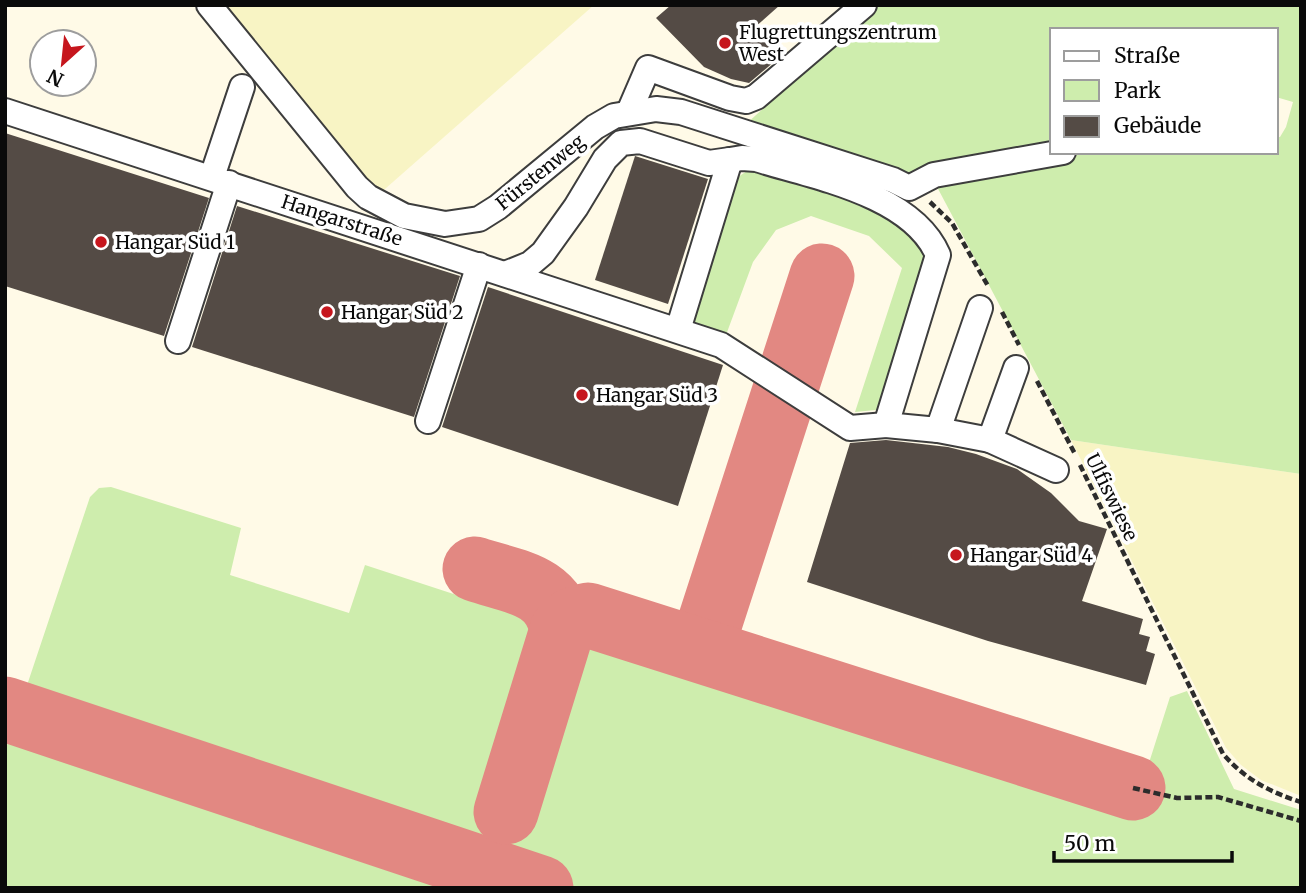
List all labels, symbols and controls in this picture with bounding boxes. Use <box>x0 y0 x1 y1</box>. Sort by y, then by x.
place label: Flugrettungszentrum West <box>738 20 937 66</box>
north arrow <box>28 28 98 98</box>
legend <box>1050 28 1278 154</box>
marker: Flugrettungszentrum West <box>717 35 733 51</box>
text: Straße <box>1114 42 1180 69</box>
text: N <box>43 64 67 92</box>
text: Park <box>1114 77 1161 104</box>
text: Gebäude <box>1114 112 1201 139</box>
street label: Fürstenweg <box>491 129 590 215</box>
street label: Hangarstraße <box>279 189 406 251</box>
place label: Hangar Süd 1 <box>115 230 235 254</box>
marker: Hangar Süd 1 <box>93 234 109 250</box>
place label: Hangar Süd 2 <box>341 300 464 324</box>
marker: Hangar Süd 2 <box>319 304 335 320</box>
place label: Hangar Süd 3 <box>596 383 718 407</box>
marker: Hangar Süd 3 <box>574 387 590 403</box>
street label: Ulfiswiese <box>1081 449 1144 545</box>
place label: Hangar Süd 4 <box>970 543 1093 567</box>
marker: Hangar Süd 4 <box>948 547 964 563</box>
scale bar <box>1054 820 1232 864</box>
text: 50 m <box>1064 830 1115 857</box>

